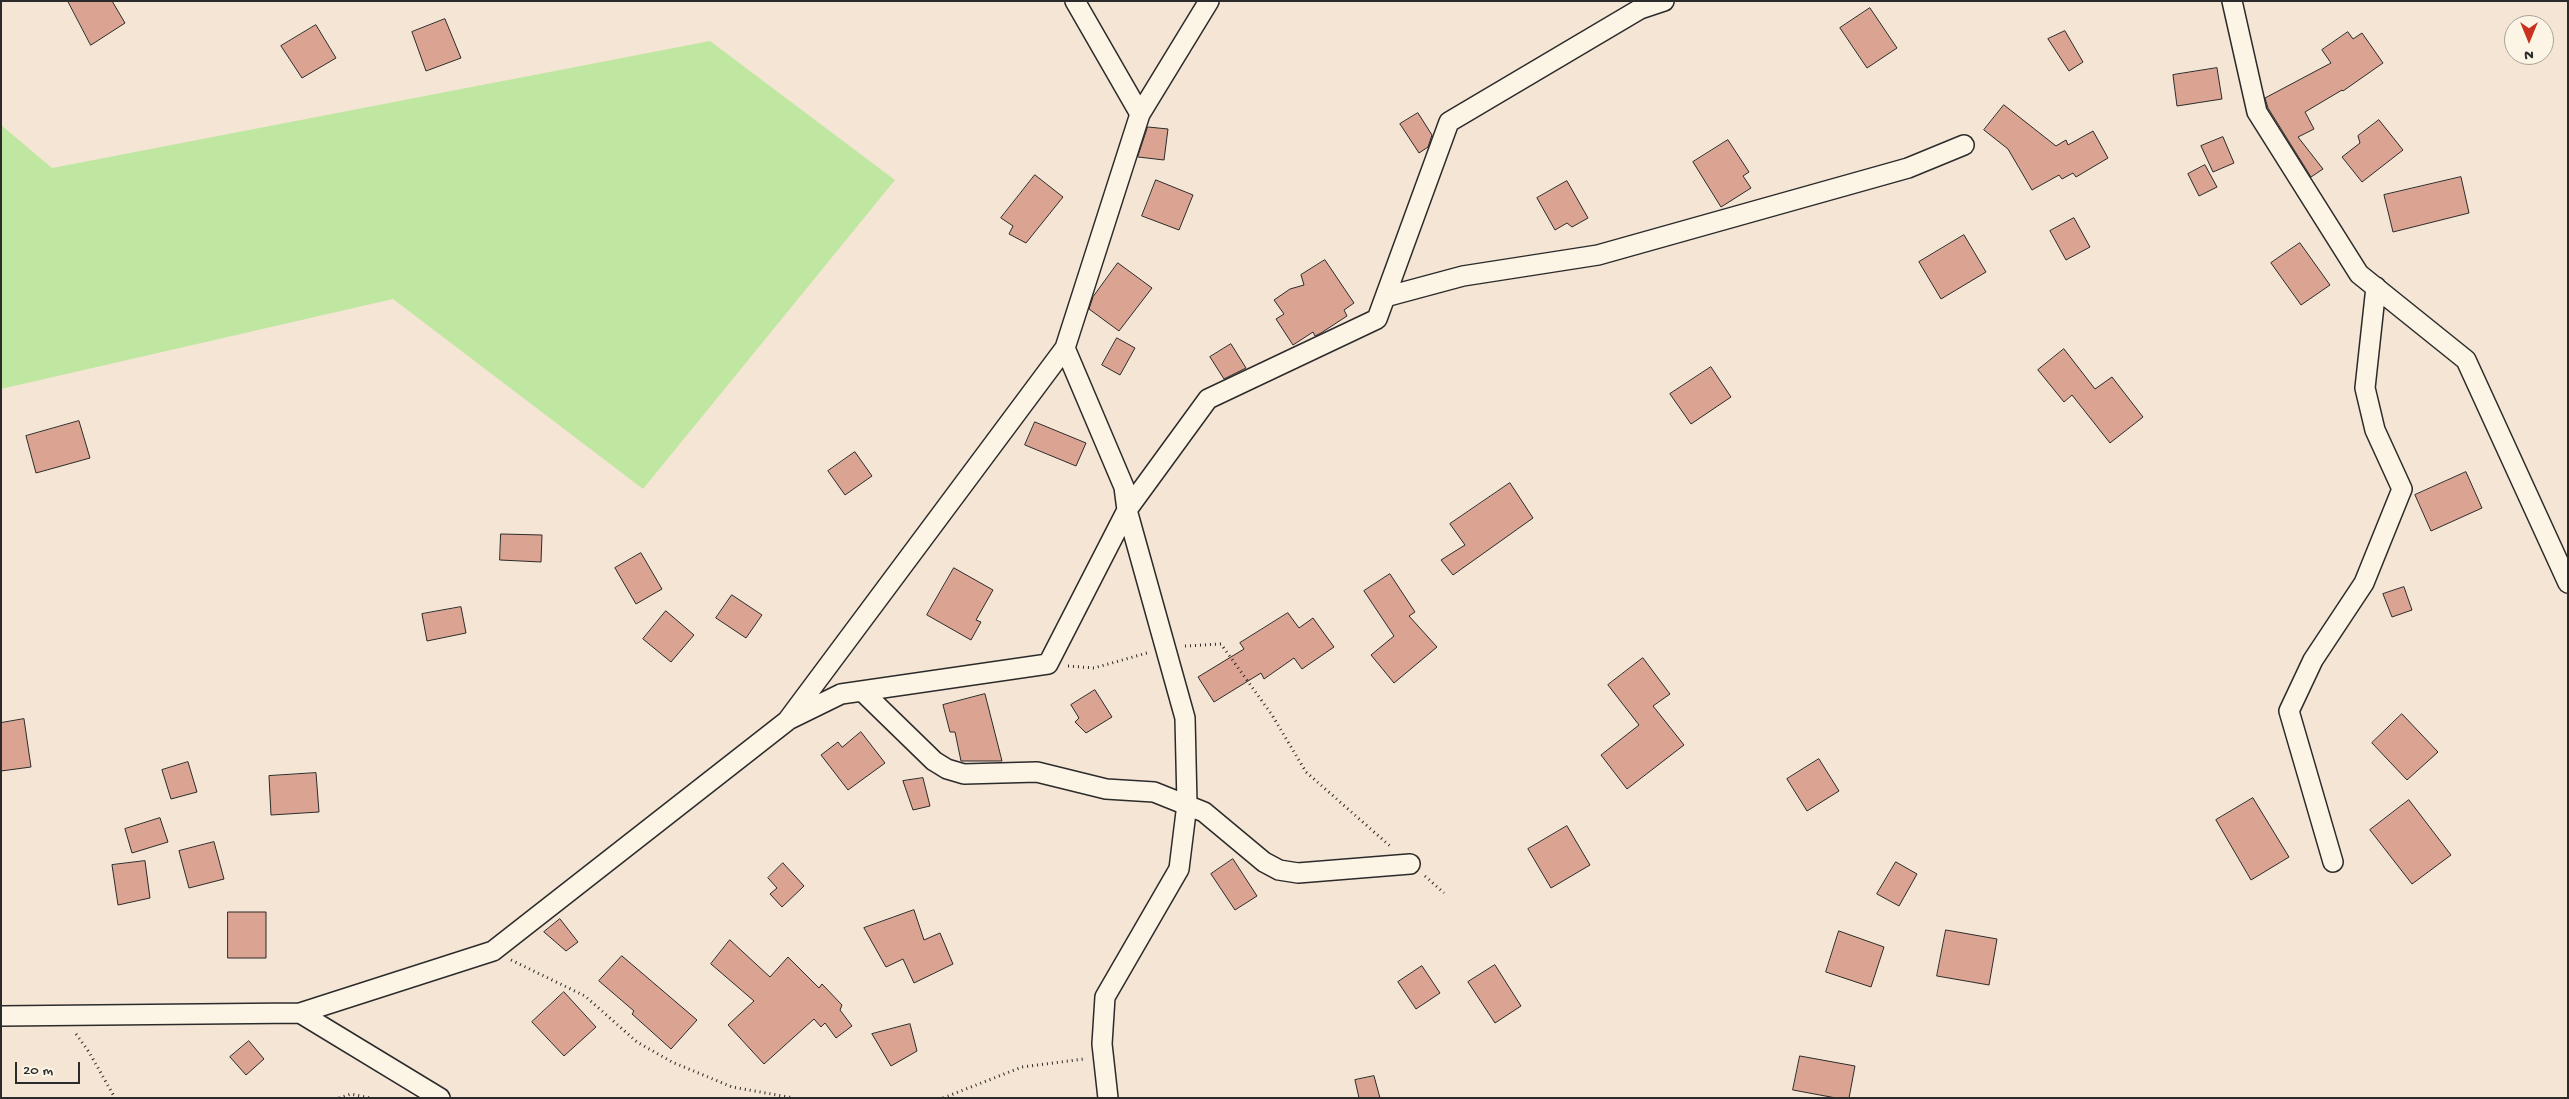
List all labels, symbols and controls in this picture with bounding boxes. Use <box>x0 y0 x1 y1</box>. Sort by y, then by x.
north arrow <box>2504 15 2554 65</box>
text: N <box>2524 46 2534 63</box>
scale bar <box>18 1052 82 1084</box>
text: 20 m <box>23 1062 53 1080</box>

